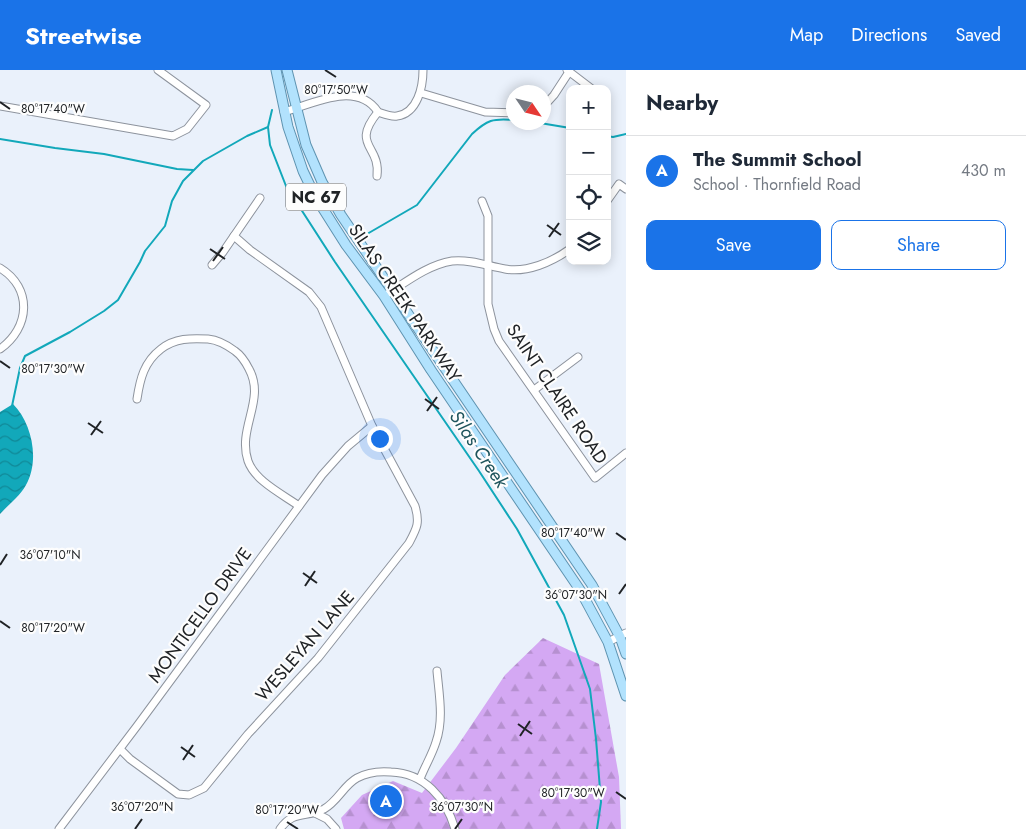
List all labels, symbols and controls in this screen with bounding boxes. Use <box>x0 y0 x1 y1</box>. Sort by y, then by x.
text: Streetwise <box>25 18 142 53</box>
text: Map <box>790 22 823 48</box>
text: Directions <box>851 22 927 48</box>
text: Saved <box>955 22 1001 48</box>
text: 80°17'50"W <box>304 81 368 99</box>
north arrow <box>506 85 551 130</box>
map controls <box>566 85 611 265</box>
button: + <box>566 85 611 130</box>
text: Nearby <box>646 88 718 118</box>
text: 80°17'40"W <box>21 100 85 118</box>
button: − <box>566 130 611 175</box>
text: The Summit School <box>693 146 862 173</box>
text: A <box>656 159 668 182</box>
text: 430 m <box>961 159 1006 182</box>
text: School · Thornfield Road <box>693 173 861 196</box>
button: locate <box>566 175 611 220</box>
road number: NC 67 <box>286 184 346 210</box>
street label: SILAS CREEK PARKWAY <box>342 219 468 388</box>
button: layers <box>566 220 611 265</box>
button: Save <box>646 220 821 270</box>
button: Share <box>831 220 1006 270</box>
street label: SAINT CLAIRE ROAD <box>500 319 614 469</box>
text: 80°17'30"W <box>21 360 85 378</box>
water label: Silas Creek <box>443 405 515 494</box>
your location <box>367 426 393 452</box>
text: 80°17'40"W <box>541 524 605 542</box>
street label: MONTICELLO DRIVE <box>142 542 258 688</box>
text: 36°07'10"N <box>19 546 81 564</box>
street label: WESLEYAN LANE <box>249 585 361 707</box>
text: 36°07'30"N <box>545 586 607 604</box>
text: 80°17'20"W <box>21 619 85 637</box>
pin: A <box>370 782 402 820</box>
text: 80°17'30"W <box>541 784 605 802</box>
text: 36°07'20"N <box>111 798 173 816</box>
text: 36°07'30"N <box>431 798 493 816</box>
text: 80°17'20"W <box>255 801 319 819</box>

